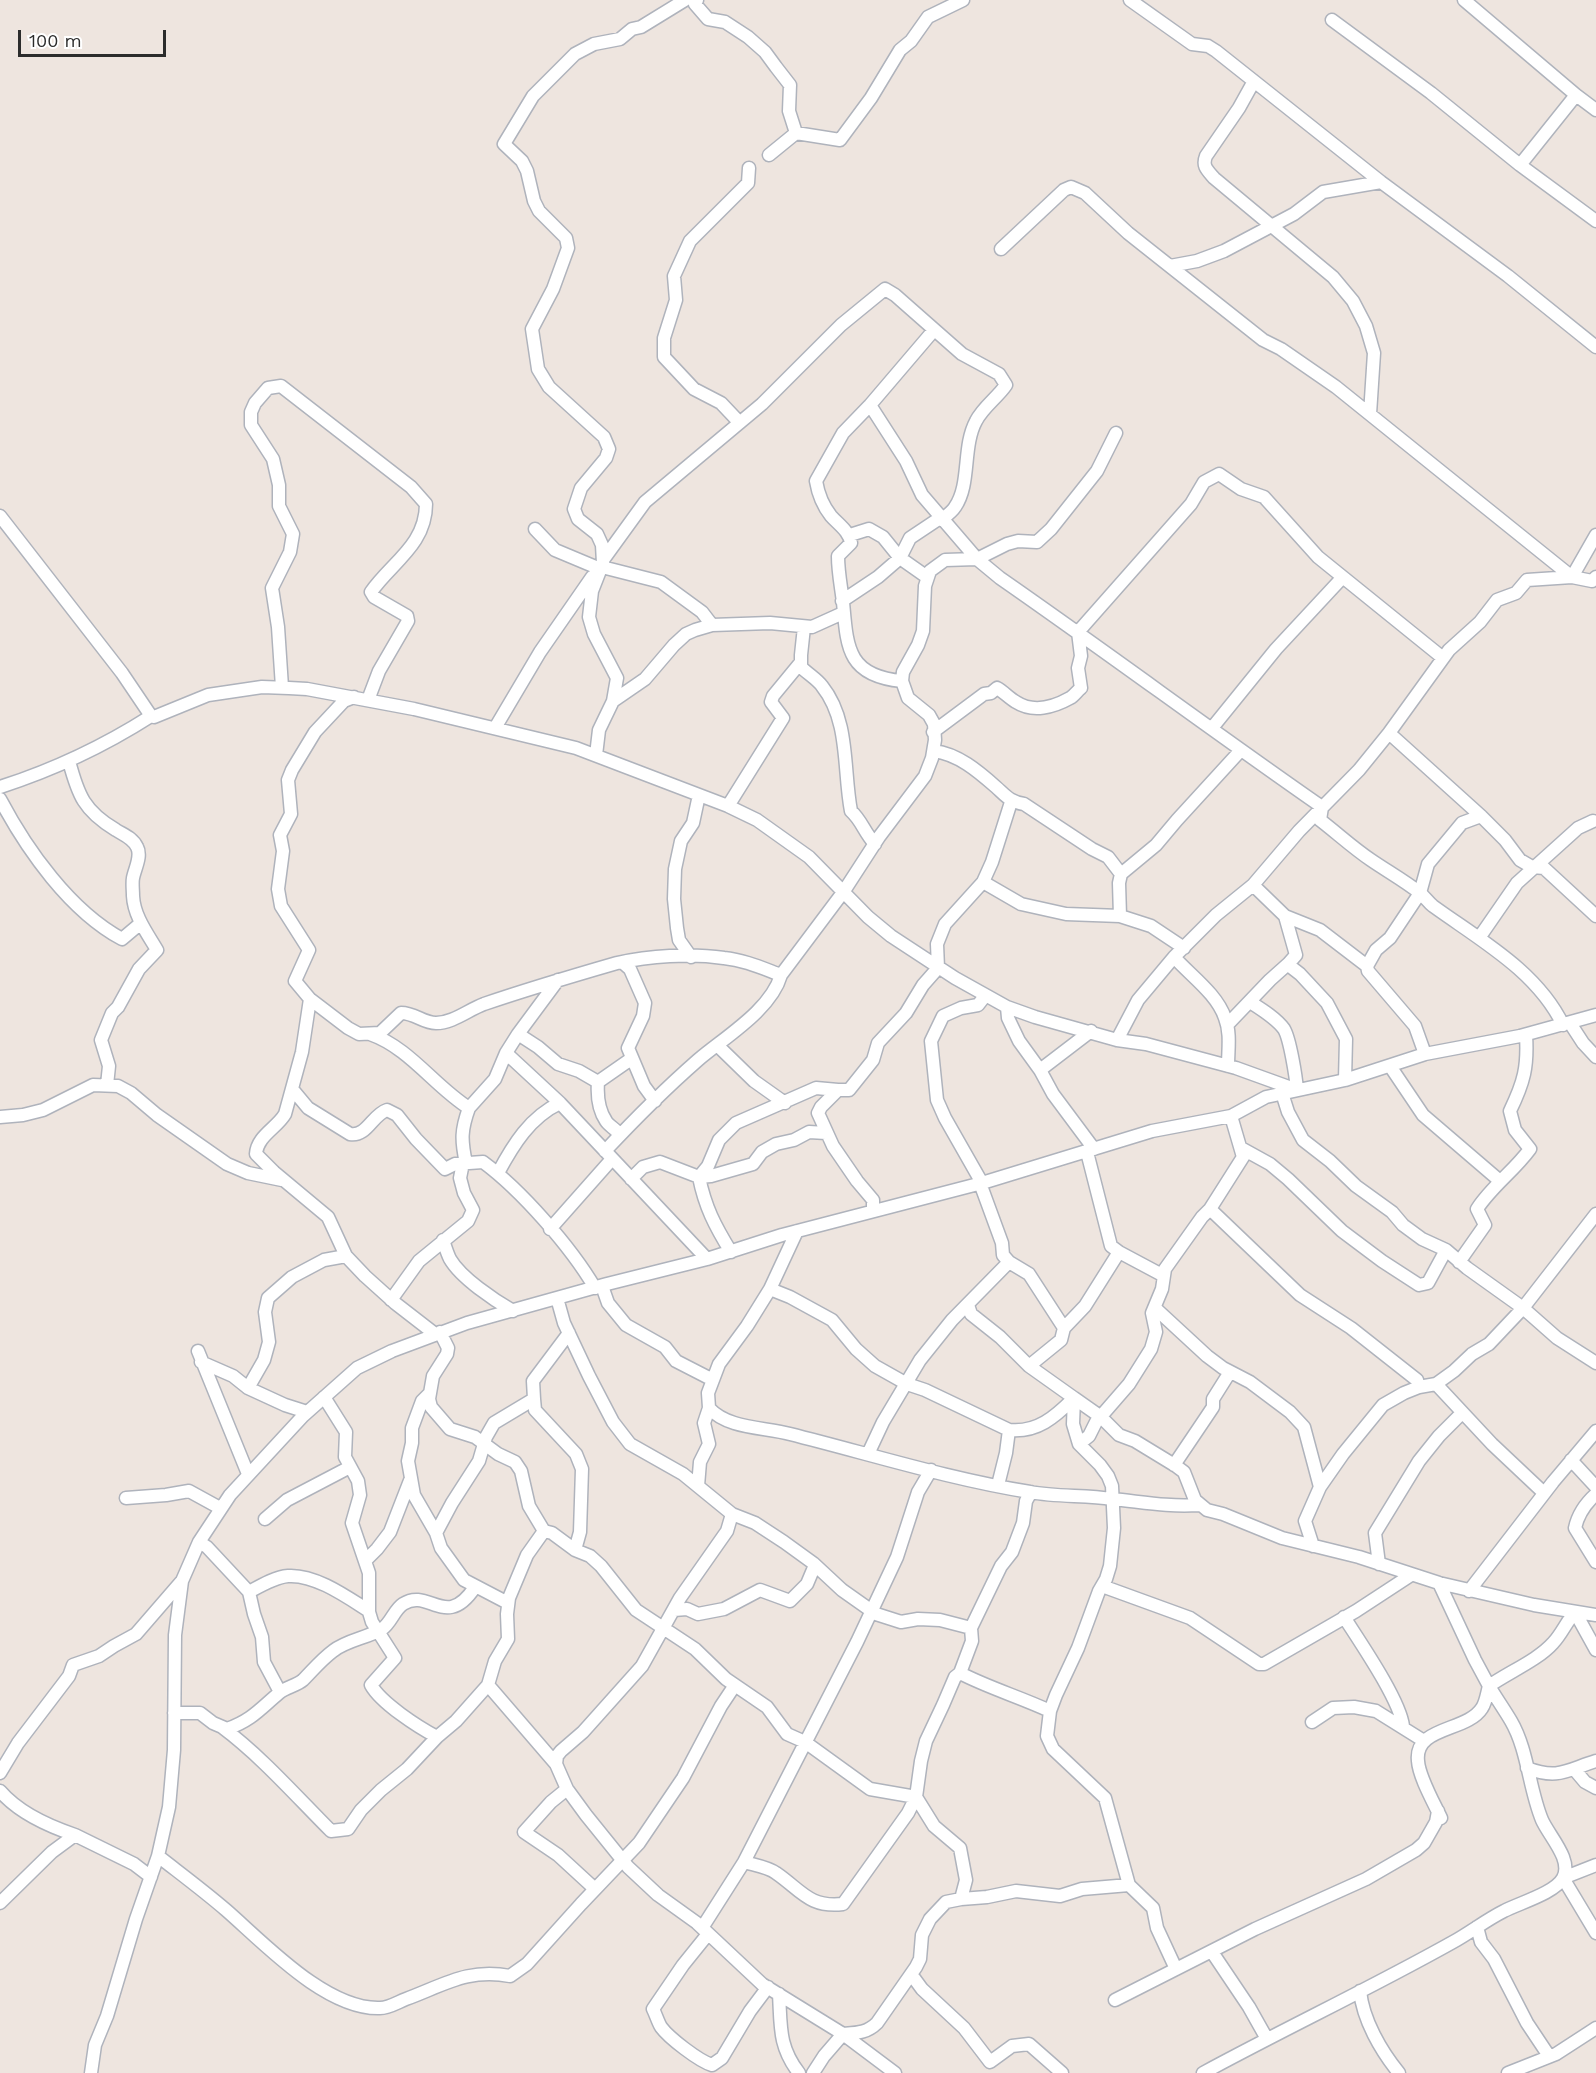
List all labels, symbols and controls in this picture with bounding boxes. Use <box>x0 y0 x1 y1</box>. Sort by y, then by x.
scale bar <box>21 18 170 56</box>
text: 100 m <box>29 30 82 51</box>

